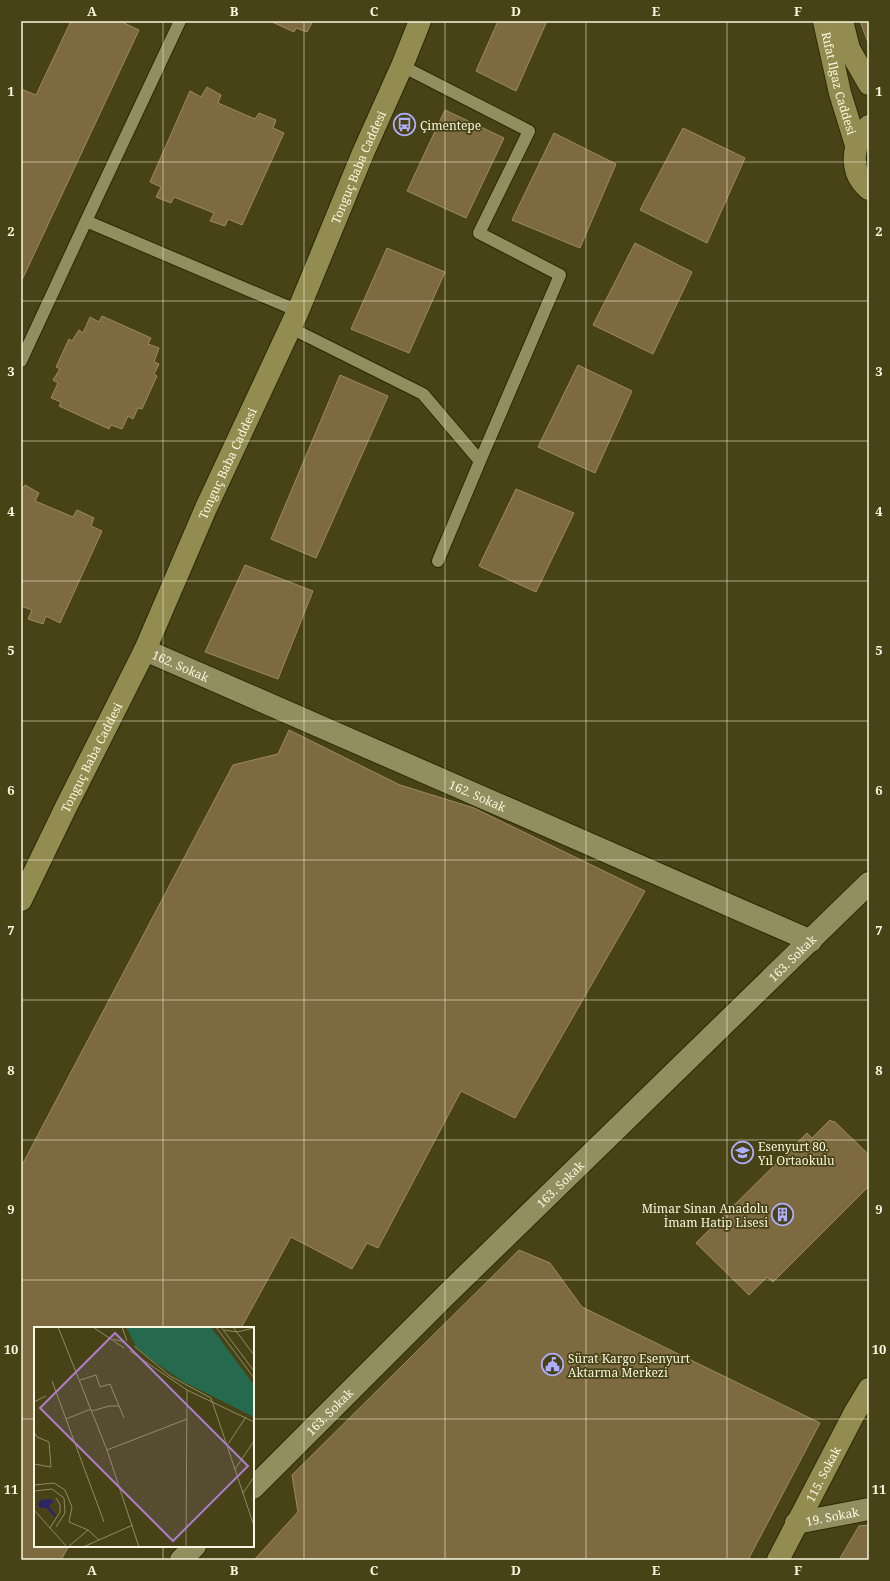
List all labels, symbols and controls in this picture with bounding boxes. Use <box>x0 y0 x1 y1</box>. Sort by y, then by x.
text: A <box>87 2 97 20</box>
text: B <box>230 2 239 20</box>
text: C <box>370 2 379 20</box>
text: D <box>511 2 521 20</box>
text: E <box>652 2 661 20</box>
text: F <box>794 2 802 20</box>
street label: Rıfat Ilgaz Caddesi <box>818 30 861 137</box>
text: 1 <box>7 82 15 100</box>
text: 1 <box>875 82 883 100</box>
street label: Tonguç Baba Caddesi <box>326 108 389 226</box>
bus stop icon: Çimentepe <box>392 112 418 138</box>
place label: Çimentepe <box>420 117 481 134</box>
text: 2 <box>7 222 15 240</box>
text: 2 <box>875 222 883 240</box>
text: 3 <box>7 362 15 380</box>
text: 3 <box>875 362 883 380</box>
street label: Tonguç Baba Caddesi <box>194 405 260 522</box>
text: 4 <box>7 502 15 520</box>
text: 4 <box>875 502 883 520</box>
text: 5 <box>7 641 15 659</box>
text: 5 <box>875 641 883 659</box>
street label: 162. Sokak <box>150 646 213 686</box>
street label: Tonguç Baba Caddesi <box>56 699 126 815</box>
street label: 162. Sokak <box>446 775 510 816</box>
text: 6 <box>7 781 15 799</box>
text: 6 <box>875 781 883 799</box>
text: 7 <box>7 921 15 939</box>
text: 7 <box>875 921 883 939</box>
street label: 163. Sokak <box>764 930 820 985</box>
text: 8 <box>7 1061 15 1079</box>
text: 8 <box>875 1061 883 1079</box>
place label: Esenyurt 80. Yıl Ortaokulu <box>757 1138 835 1169</box>
school or university icon: Esenyurt 80. Yıl Ortaokulu <box>730 1140 756 1166</box>
street label: 163. Sokak <box>532 1156 588 1211</box>
text: 9 <box>7 1200 15 1218</box>
place label: Mimar Sinan Anadolu İmam Hatip Lisesi <box>642 1200 768 1231</box>
text: 9 <box>875 1200 883 1218</box>
building icon: Mimar Sinan Anadolu İmam Hatip Lisesi <box>770 1202 796 1228</box>
inset map <box>34 1327 254 1547</box>
text: 10 <box>4 1340 18 1358</box>
text: 10 <box>872 1340 886 1358</box>
place label: Sürat Kargo Esenyurt Aktarma Merkezi <box>568 1350 690 1381</box>
public building icon: Sürat Kargo Esenyurt Aktarma Merkezi <box>539 1352 565 1378</box>
street label: 163. Sokak <box>302 1384 357 1439</box>
street label: 115. Sokak <box>801 1442 845 1505</box>
text: 11 <box>4 1480 18 1498</box>
text: 11 <box>872 1480 886 1498</box>
street label: 19. Sokak <box>804 1502 861 1529</box>
text: A <box>87 1561 97 1579</box>
text: B <box>230 1561 239 1579</box>
text: C <box>370 1561 379 1579</box>
text: D <box>511 1561 521 1579</box>
text: E <box>652 1561 661 1579</box>
text: F <box>794 1561 802 1579</box>

